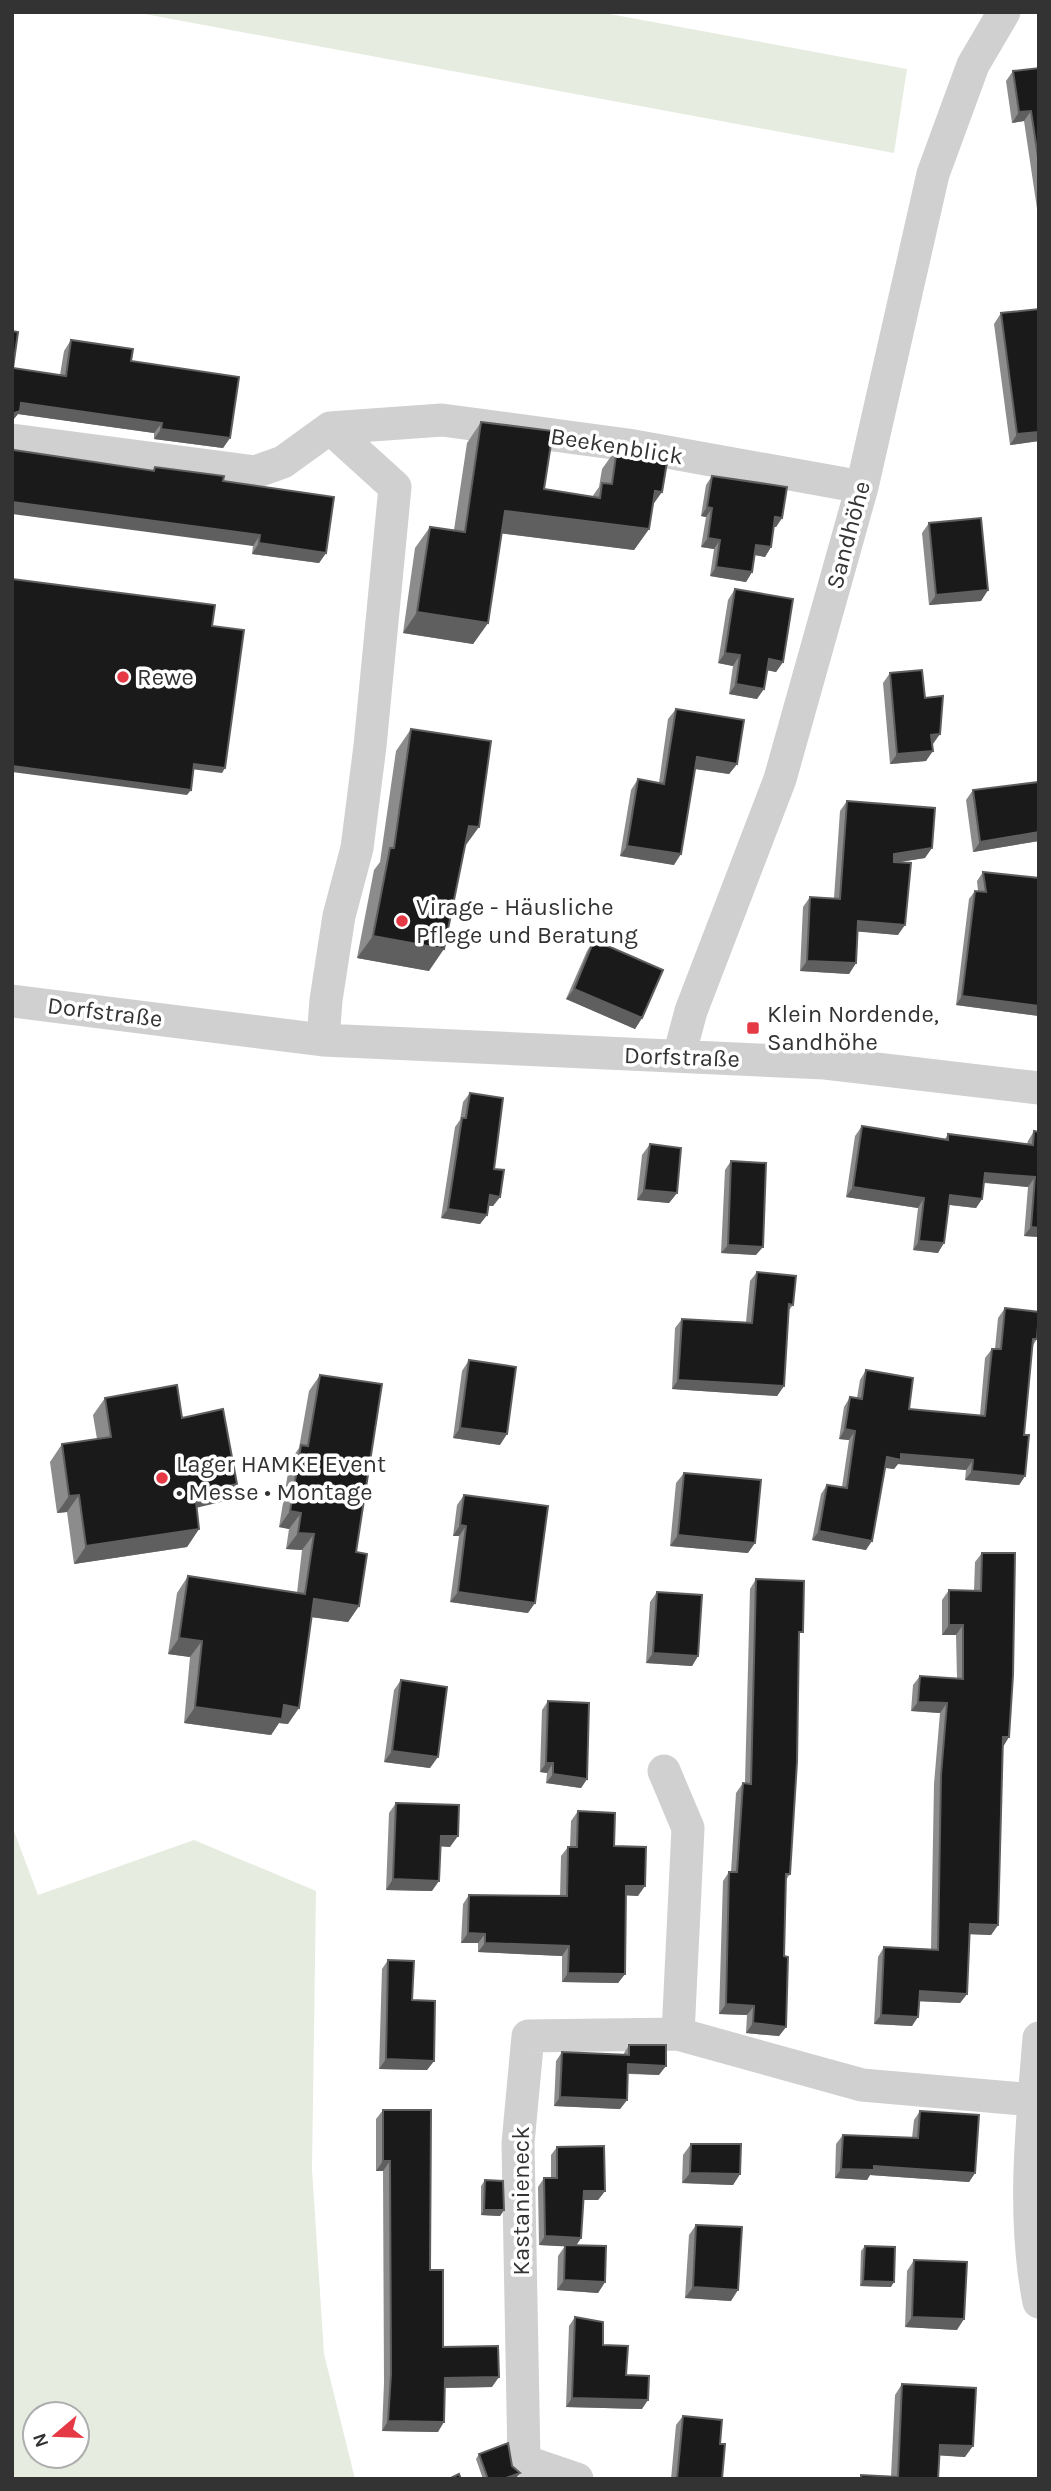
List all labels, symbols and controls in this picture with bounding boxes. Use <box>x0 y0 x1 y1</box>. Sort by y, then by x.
street label: Beekenblick <box>549 422 685 470</box>
street label: Sandhöhe <box>820 478 876 592</box>
place label: Rewe <box>137 663 194 691</box>
marker: Rewe <box>115 669 131 685</box>
place label: Virage - Häusliche Pflege und Beratung <box>416 893 638 949</box>
marker: Virage - Häusliche Pflege und Beratung <box>394 913 410 929</box>
street label: Dorfstraße <box>46 991 164 1033</box>
place label: Klein Nordende, Sandhöhe <box>767 1000 939 1056</box>
marker: Klein Nordende, Sandhöhe <box>745 1020 761 1036</box>
street label: Dorfstraße <box>624 1041 740 1073</box>
place label: Lager HAMKE Event • Messe • Montage <box>176 1450 386 1506</box>
marker: Lager HAMKE Event • Messe • Montage <box>154 1470 170 1486</box>
street label: Kastanieneck <box>507 2126 535 2276</box>
north arrow <box>21 2400 91 2470</box>
text: N <box>28 2430 53 2450</box>

